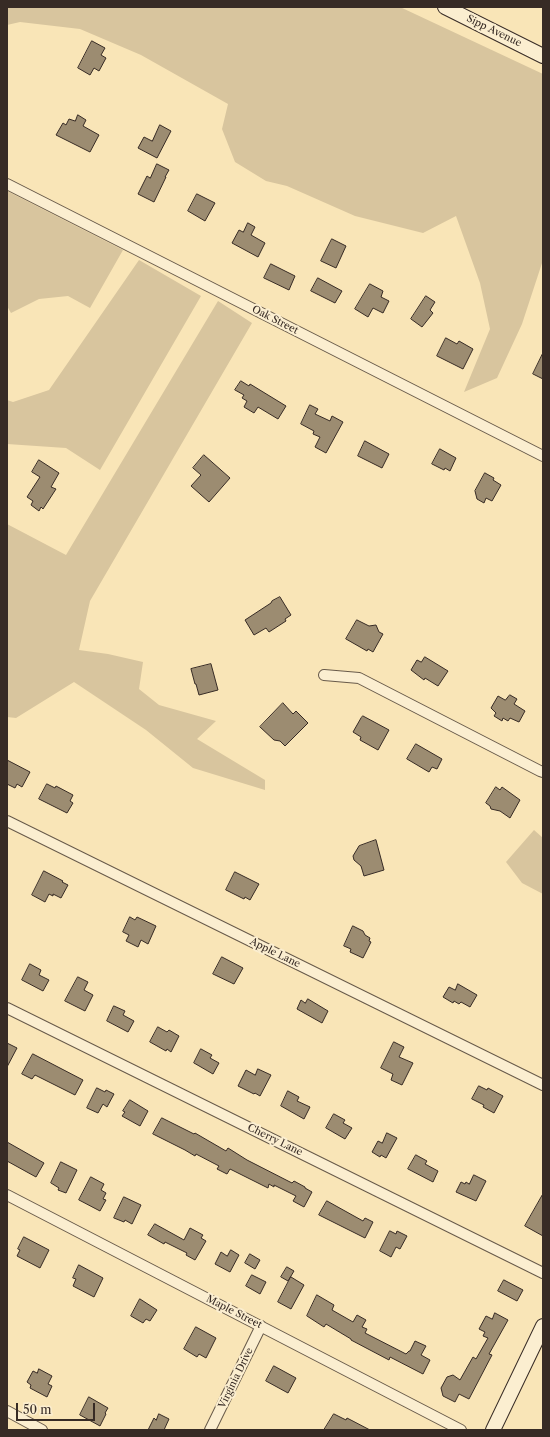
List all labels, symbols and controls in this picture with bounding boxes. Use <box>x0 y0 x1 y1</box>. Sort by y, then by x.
street label: Sipp Avenue <box>465 13 523 49</box>
street label: Oak Street <box>250 303 300 337</box>
street label: Apple Lane <box>248 936 302 970</box>
street label: Cherry Lane <box>245 1121 305 1159</box>
street label: Maple Street <box>204 1293 264 1331</box>
street label: Virginia Drive <box>216 1346 256 1410</box>
scale bar <box>18 1395 97 1421</box>
text: 50 m <box>23 1402 52 1417</box>

